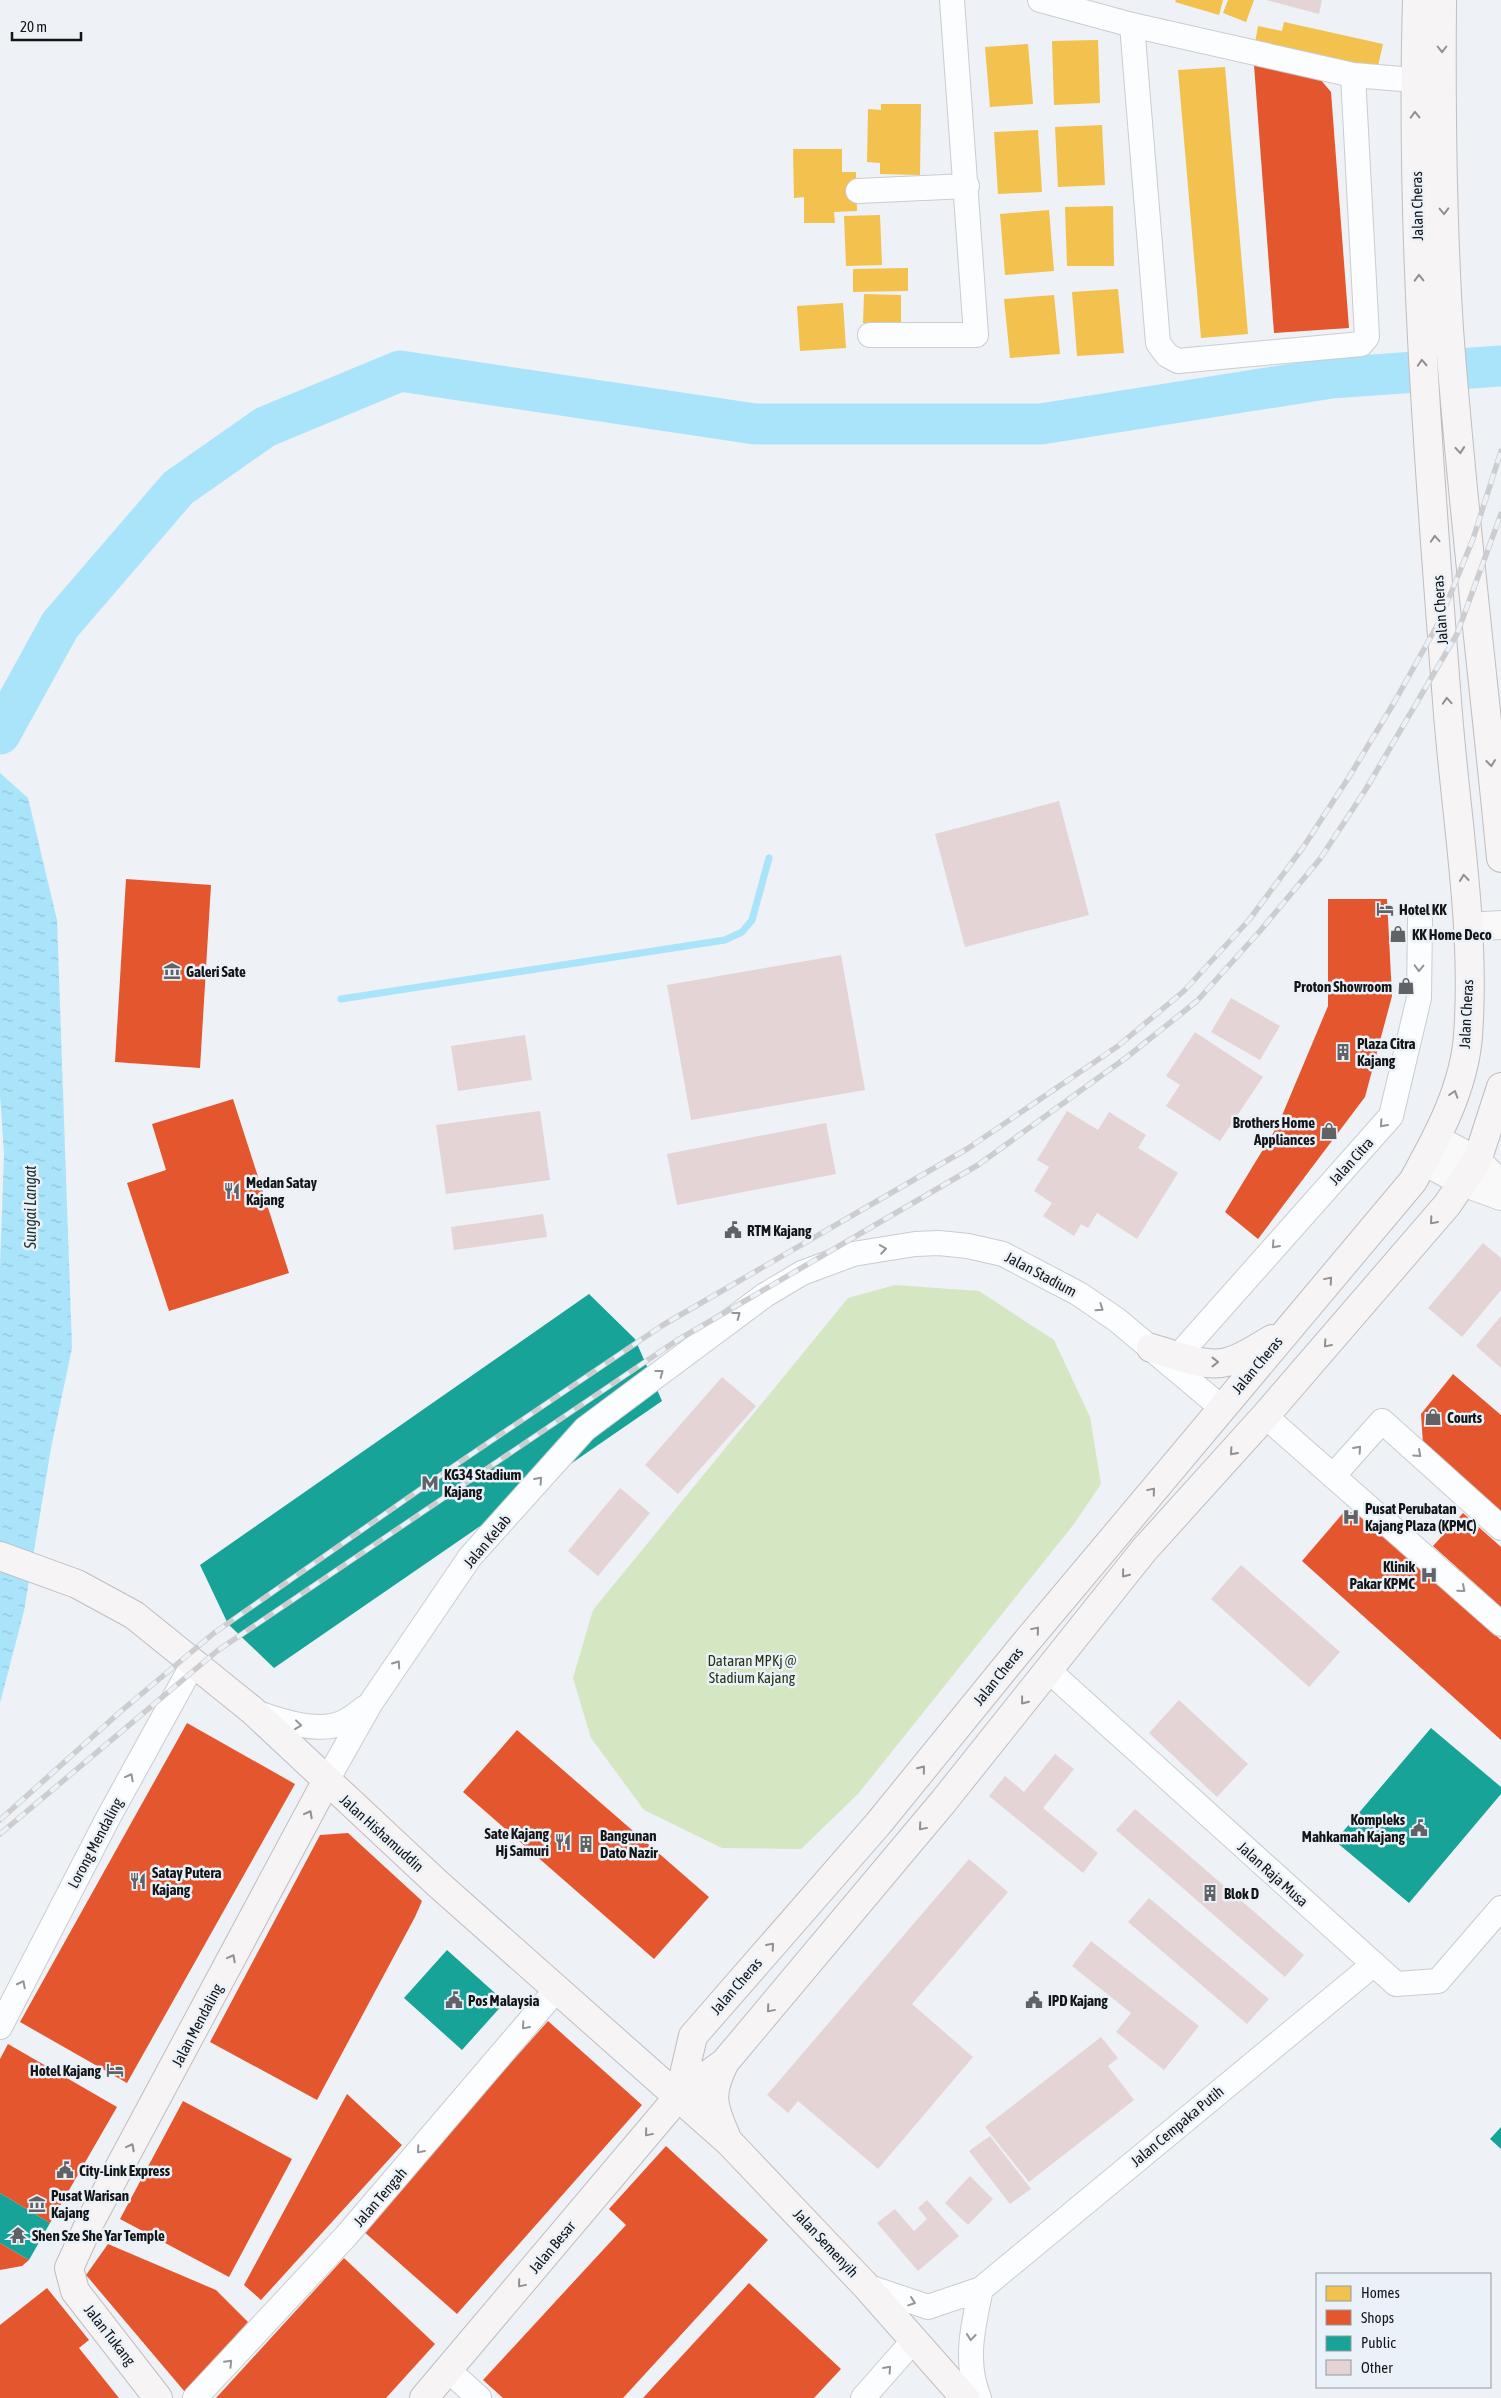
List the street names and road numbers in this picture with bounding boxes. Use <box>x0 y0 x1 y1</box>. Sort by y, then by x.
street label: Jalan Cheras <box>1408 171 1426 241</box>
street label: Jalan Cheras <box>1429 575 1451 645</box>
street label: Jalan Cheras <box>1456 979 1476 1049</box>
street label: Jalan Citra <box>1325 1134 1377 1188</box>
street label: Jalan Stadium <box>1002 1248 1080 1300</box>
street label: Jalan Cheras <box>1228 1333 1286 1397</box>
street label: Jalan Kelab <box>460 1511 514 1571</box>
street label: Jalan Cheras <box>970 1644 1026 1708</box>
street label: Jalan Hishamuddin <box>337 1791 427 1875</box>
street label: Lorong Mendaling <box>64 1795 126 1891</box>
street label: Jalan Raja Musa <box>1234 1838 1312 1910</box>
street label: Jalan Cheras <box>707 1954 765 2018</box>
street label: Jalan Mendaling <box>168 1980 226 2069</box>
street label: Jalan Cempaka Putih <box>1127 2082 1227 2170</box>
street label: Jalan Tengah <box>350 2164 410 2230</box>
street label: Jalan Semenyih <box>790 2205 862 2281</box>
street label: Jalan Besar <box>525 2217 579 2276</box>
street label: Jalan Tukang <box>81 2301 139 2369</box>

